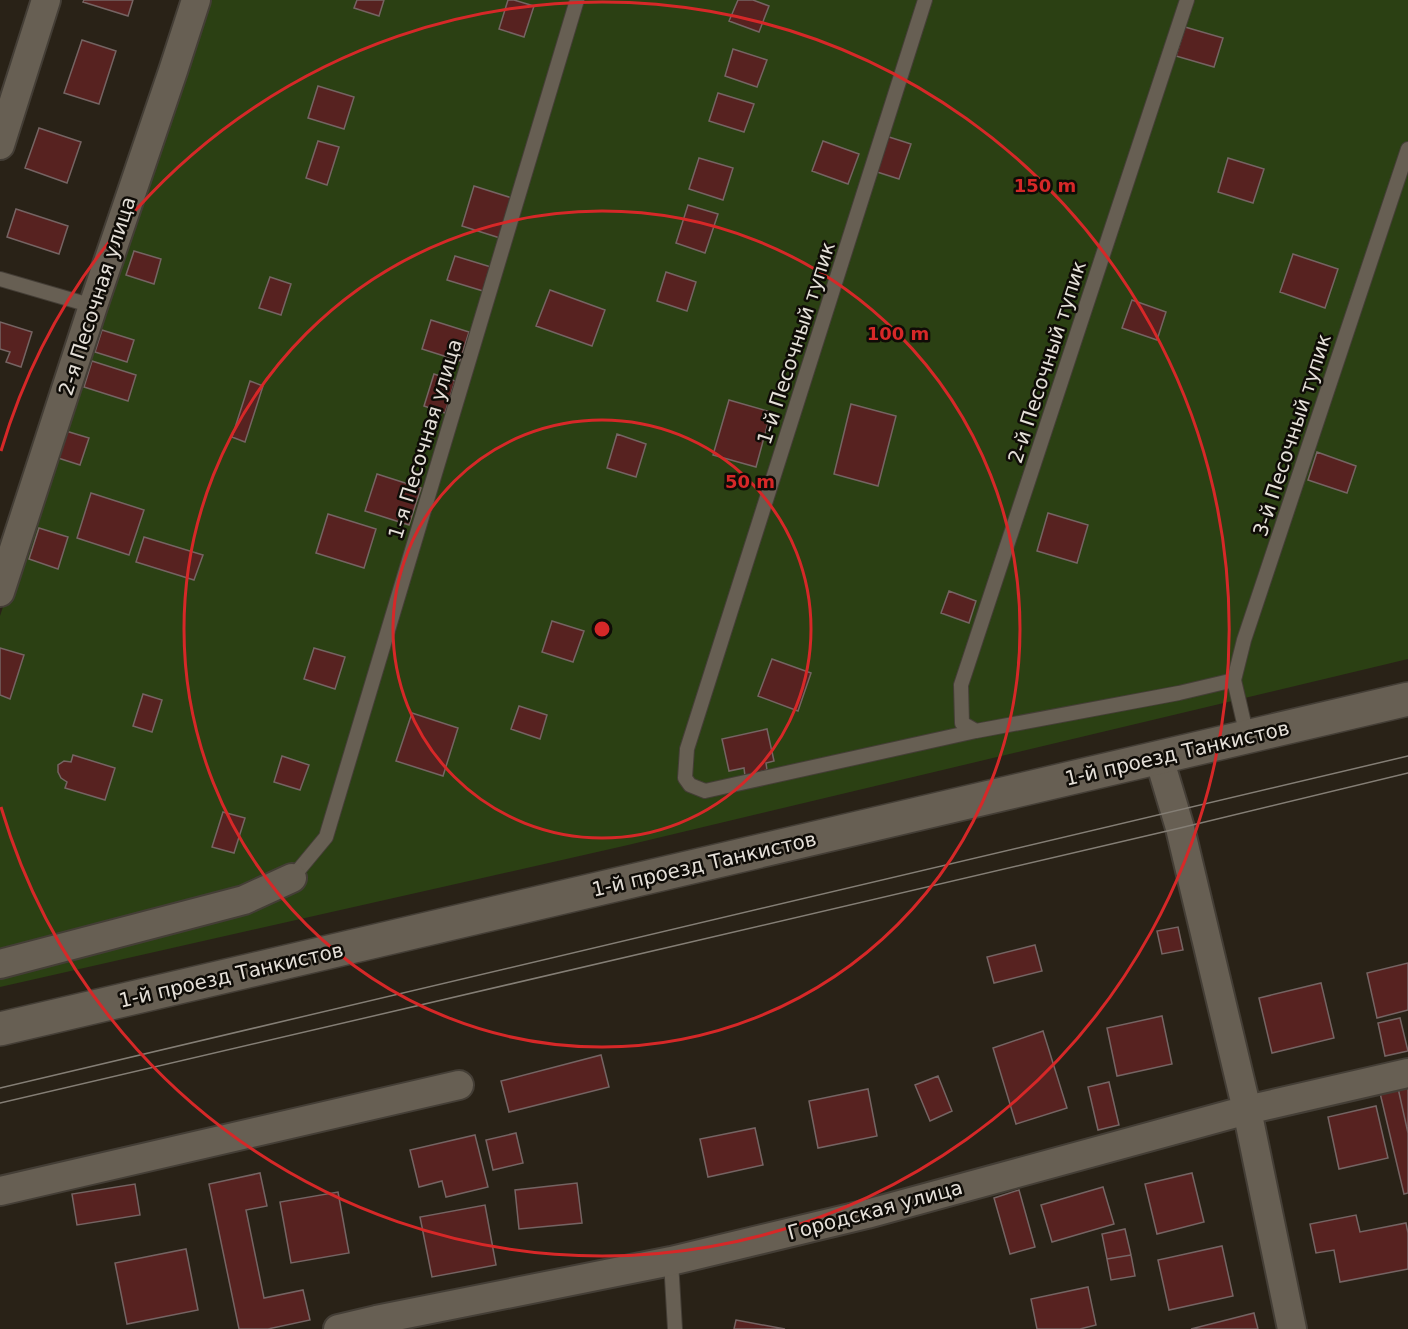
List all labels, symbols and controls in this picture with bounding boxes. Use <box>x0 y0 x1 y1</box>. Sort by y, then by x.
text: 150 m <box>1014 175 1076 196</box>
street label: 2-я Песочная улица <box>53 193 141 399</box>
street label: 1-й Песочный тупик <box>752 239 840 447</box>
street label: 2-й Песочный тупик <box>1003 258 1091 466</box>
text: 100 m <box>867 323 929 344</box>
street label: 3-й Песочный тупик <box>1248 331 1336 539</box>
street label: 1-я Песочная улица <box>383 336 467 542</box>
text: 50 m <box>725 471 775 492</box>
centre of rings <box>592 619 612 639</box>
street label: 1-й проезд Танкистов <box>1062 715 1292 791</box>
street label: 1-й проезд Танкистов <box>589 826 819 902</box>
street label: 1-й проезд Танкистов <box>116 937 346 1013</box>
street label: Городская улица <box>785 1175 965 1245</box>

